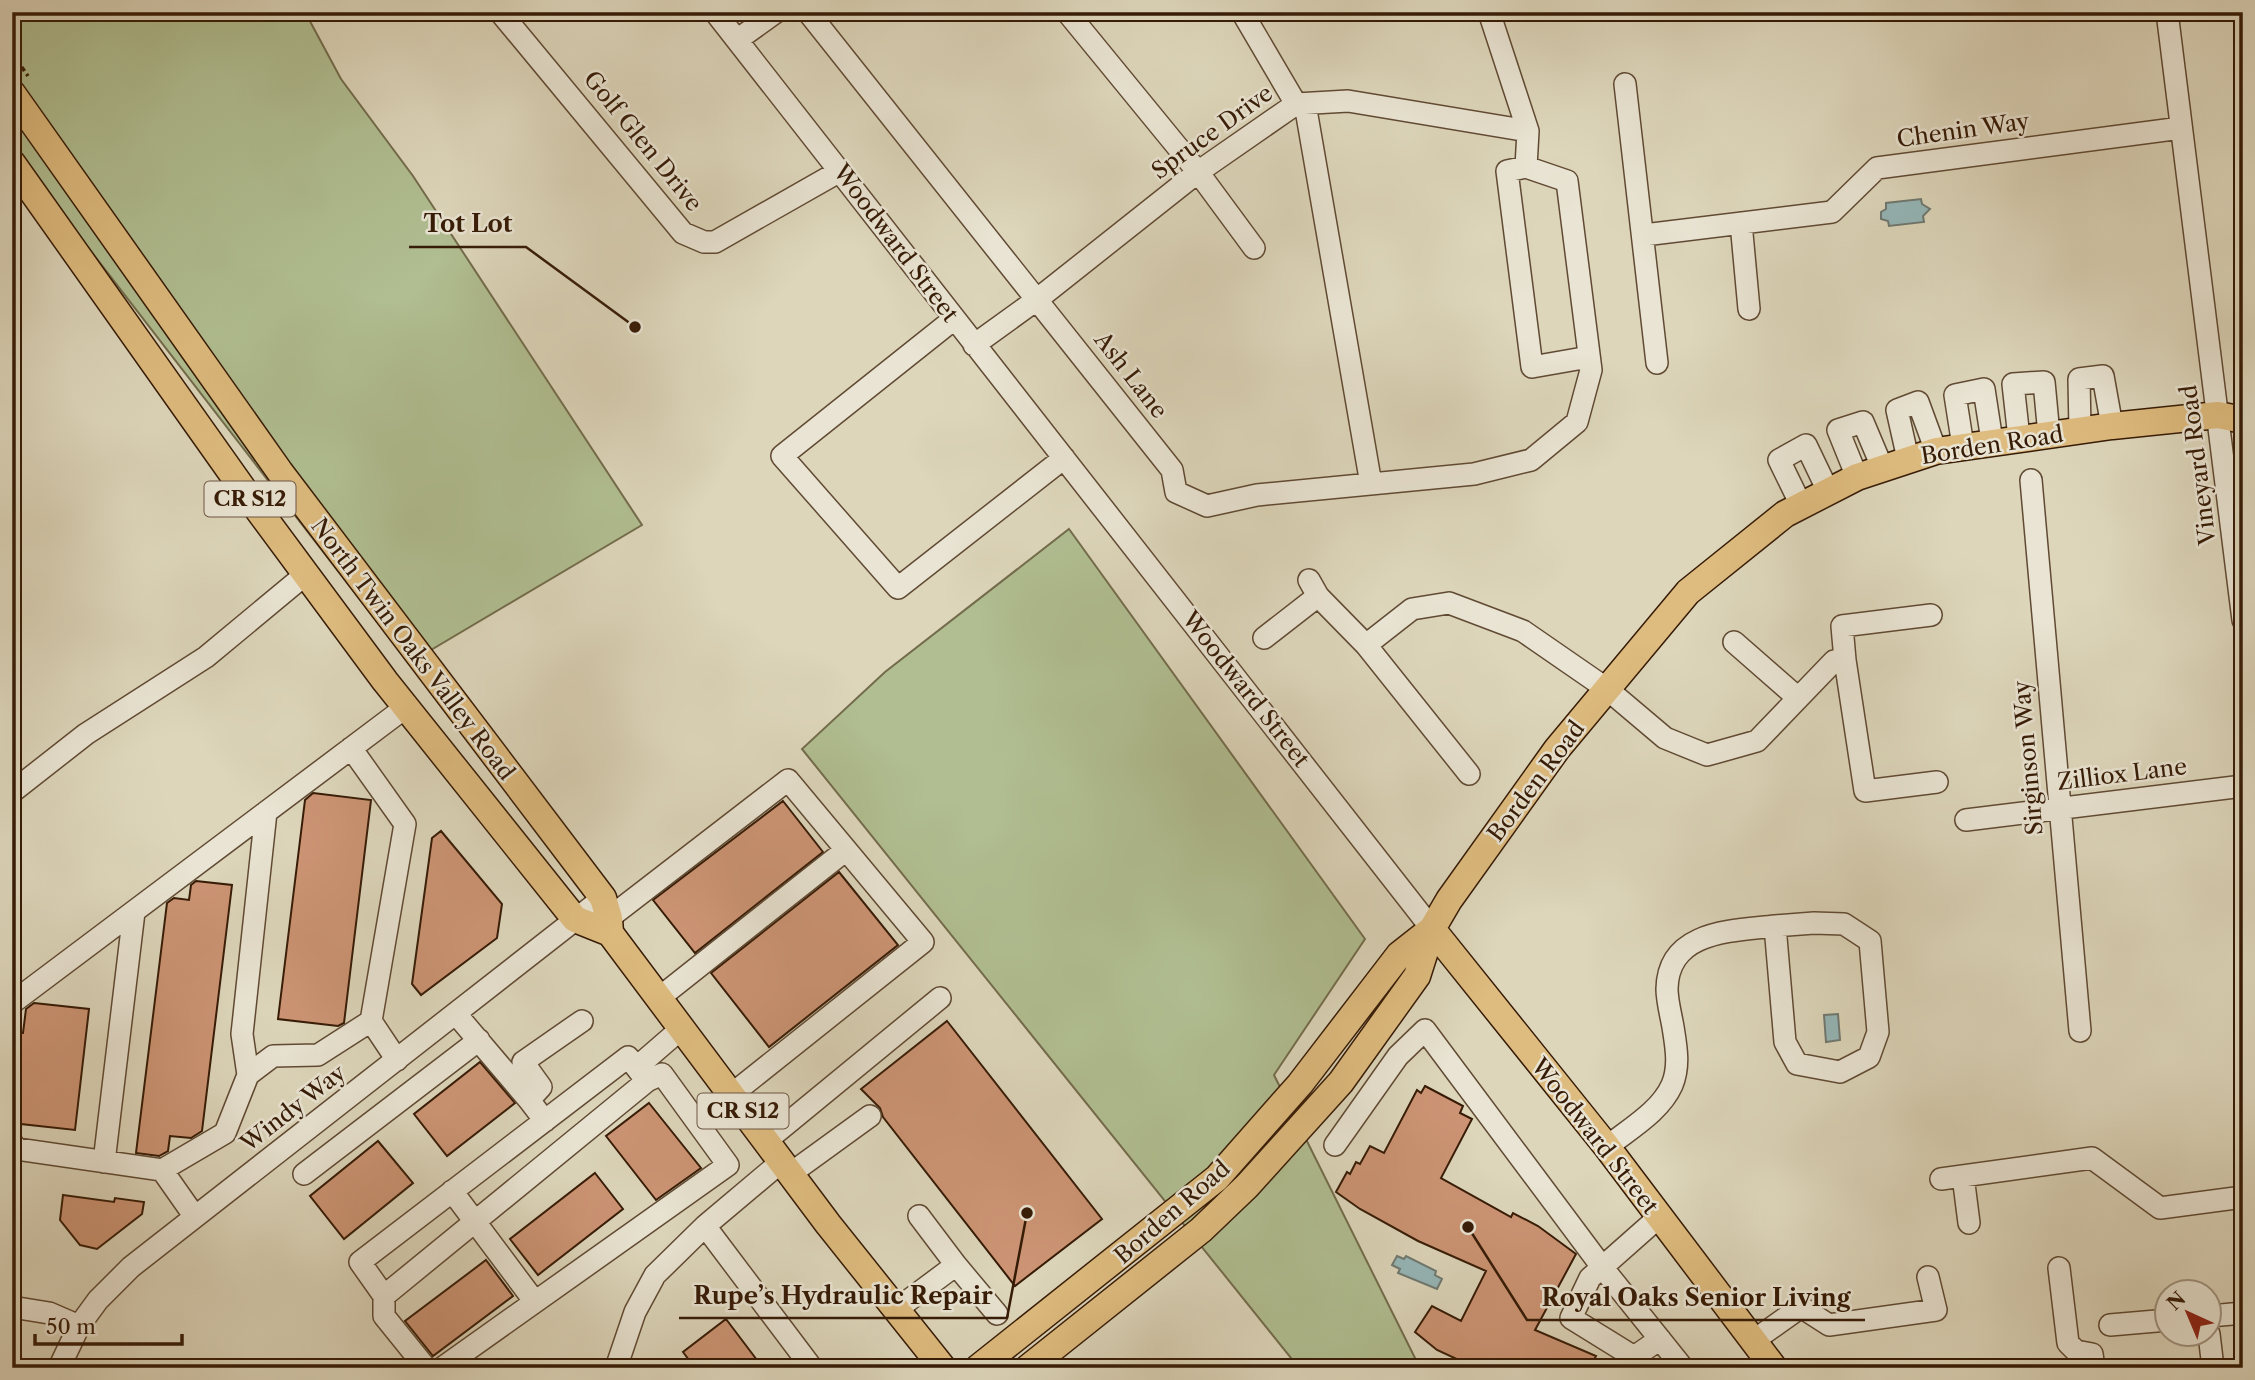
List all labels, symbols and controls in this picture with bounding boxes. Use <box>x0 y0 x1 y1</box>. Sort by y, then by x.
street label: Golf Glen Drive <box>578 65 708 217</box>
street label: Spruce Drive <box>1146 79 1278 185</box>
street label: Chenin Way <box>1895 107 2031 153</box>
street label: Woodward Street <box>827 158 964 327</box>
callout: Tot Lot <box>409 202 526 247</box>
text: Tot Lot <box>424 209 513 238</box>
street label: Ash Lane <box>1088 325 1173 424</box>
street label: Vineyard Road <box>2174 383 2222 548</box>
street label: Borden Road <box>1919 420 2065 470</box>
road number: CR S12 <box>204 482 296 516</box>
street label: North Twin Oaks Valley Road <box>305 512 521 786</box>
street label: Woodward Street <box>1176 605 1316 773</box>
street label: Sirginson Way <box>2007 679 2049 837</box>
street label: Borden Road <box>1482 715 1590 847</box>
street label: Zilliox Lane <box>2056 752 2188 796</box>
street label: Woodward Street <box>1525 1052 1665 1220</box>
street label: Windy Way <box>234 1058 351 1158</box>
road number: CR S12 <box>698 1094 788 1128</box>
street label: Borden Road <box>1109 1154 1235 1270</box>
callout: Rupe’s Hydraulic Repair <box>679 1273 1007 1318</box>
callout: Royal Oaks Senior Living <box>1527 1275 1865 1320</box>
north arrow <box>2154 1278 2224 1348</box>
text: Rupe’s Hydraulic Repair <box>693 1281 993 1310</box>
text: Royal Oaks Senior Living <box>1541 1283 1852 1312</box>
text: N <box>2163 1287 2190 1315</box>
scale bar <box>35 1303 182 1347</box>
text: 50 m <box>46 1314 96 1339</box>

